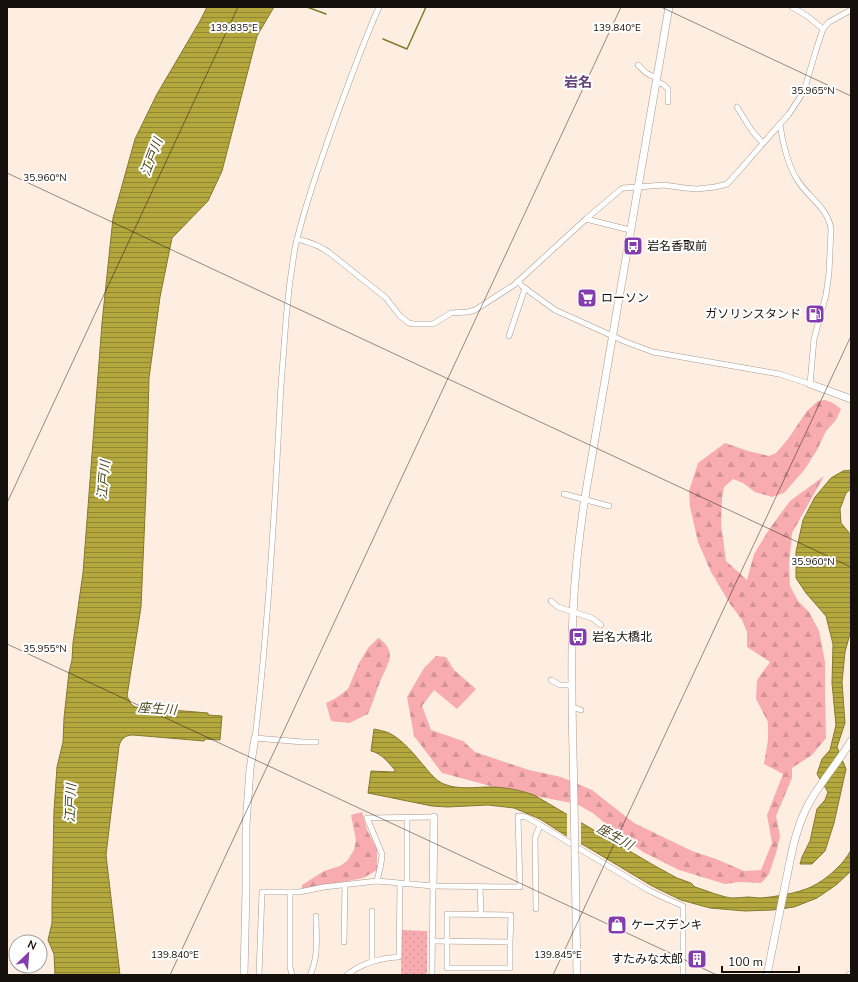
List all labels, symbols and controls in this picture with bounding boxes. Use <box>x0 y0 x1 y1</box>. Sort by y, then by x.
text: 139.835°E <box>210 21 258 35</box>
text: 139.840°E <box>593 21 641 35</box>
district label: 岩名 <box>564 73 592 92</box>
text: 35.965°N <box>791 84 835 98</box>
water label: 江戸川 <box>137 134 168 178</box>
text: 35.960°N <box>23 171 67 185</box>
bus stop icon: 岩名香取前 <box>622 235 644 257</box>
place label: 岩名香取前 <box>647 238 707 254</box>
supermarket icon: ローソン <box>576 287 598 309</box>
place label: ローソン <box>601 290 649 306</box>
fuel station icon: ガソリンスタンド <box>804 303 826 325</box>
place label: ガソリンスタンド <box>705 306 801 322</box>
water label: 江戸川 <box>93 458 115 500</box>
text: 35.960°N <box>791 555 835 569</box>
bus stop icon: 岩名大橋北 <box>567 626 589 648</box>
place label: 岩名大橋北 <box>592 629 652 645</box>
text: 35.955°N <box>23 642 67 656</box>
water label: 座生川 <box>137 699 179 719</box>
water label: 江戸川 <box>61 781 81 823</box>
water label: 座生川 <box>594 820 638 855</box>
shop icon: ケーズデンキ <box>606 914 628 936</box>
place label: ケーズデンキ <box>631 917 702 933</box>
north arrow <box>8 934 48 974</box>
text: N <box>25 937 39 954</box>
text: 139.840°E <box>151 948 199 962</box>
text: 139.845°E <box>534 948 582 962</box>
building icon: すたみな太郎 <box>686 948 708 970</box>
scale bar <box>722 948 799 974</box>
place label: すたみな太郎 <box>611 951 683 967</box>
text: 100 m <box>728 954 763 970</box>

